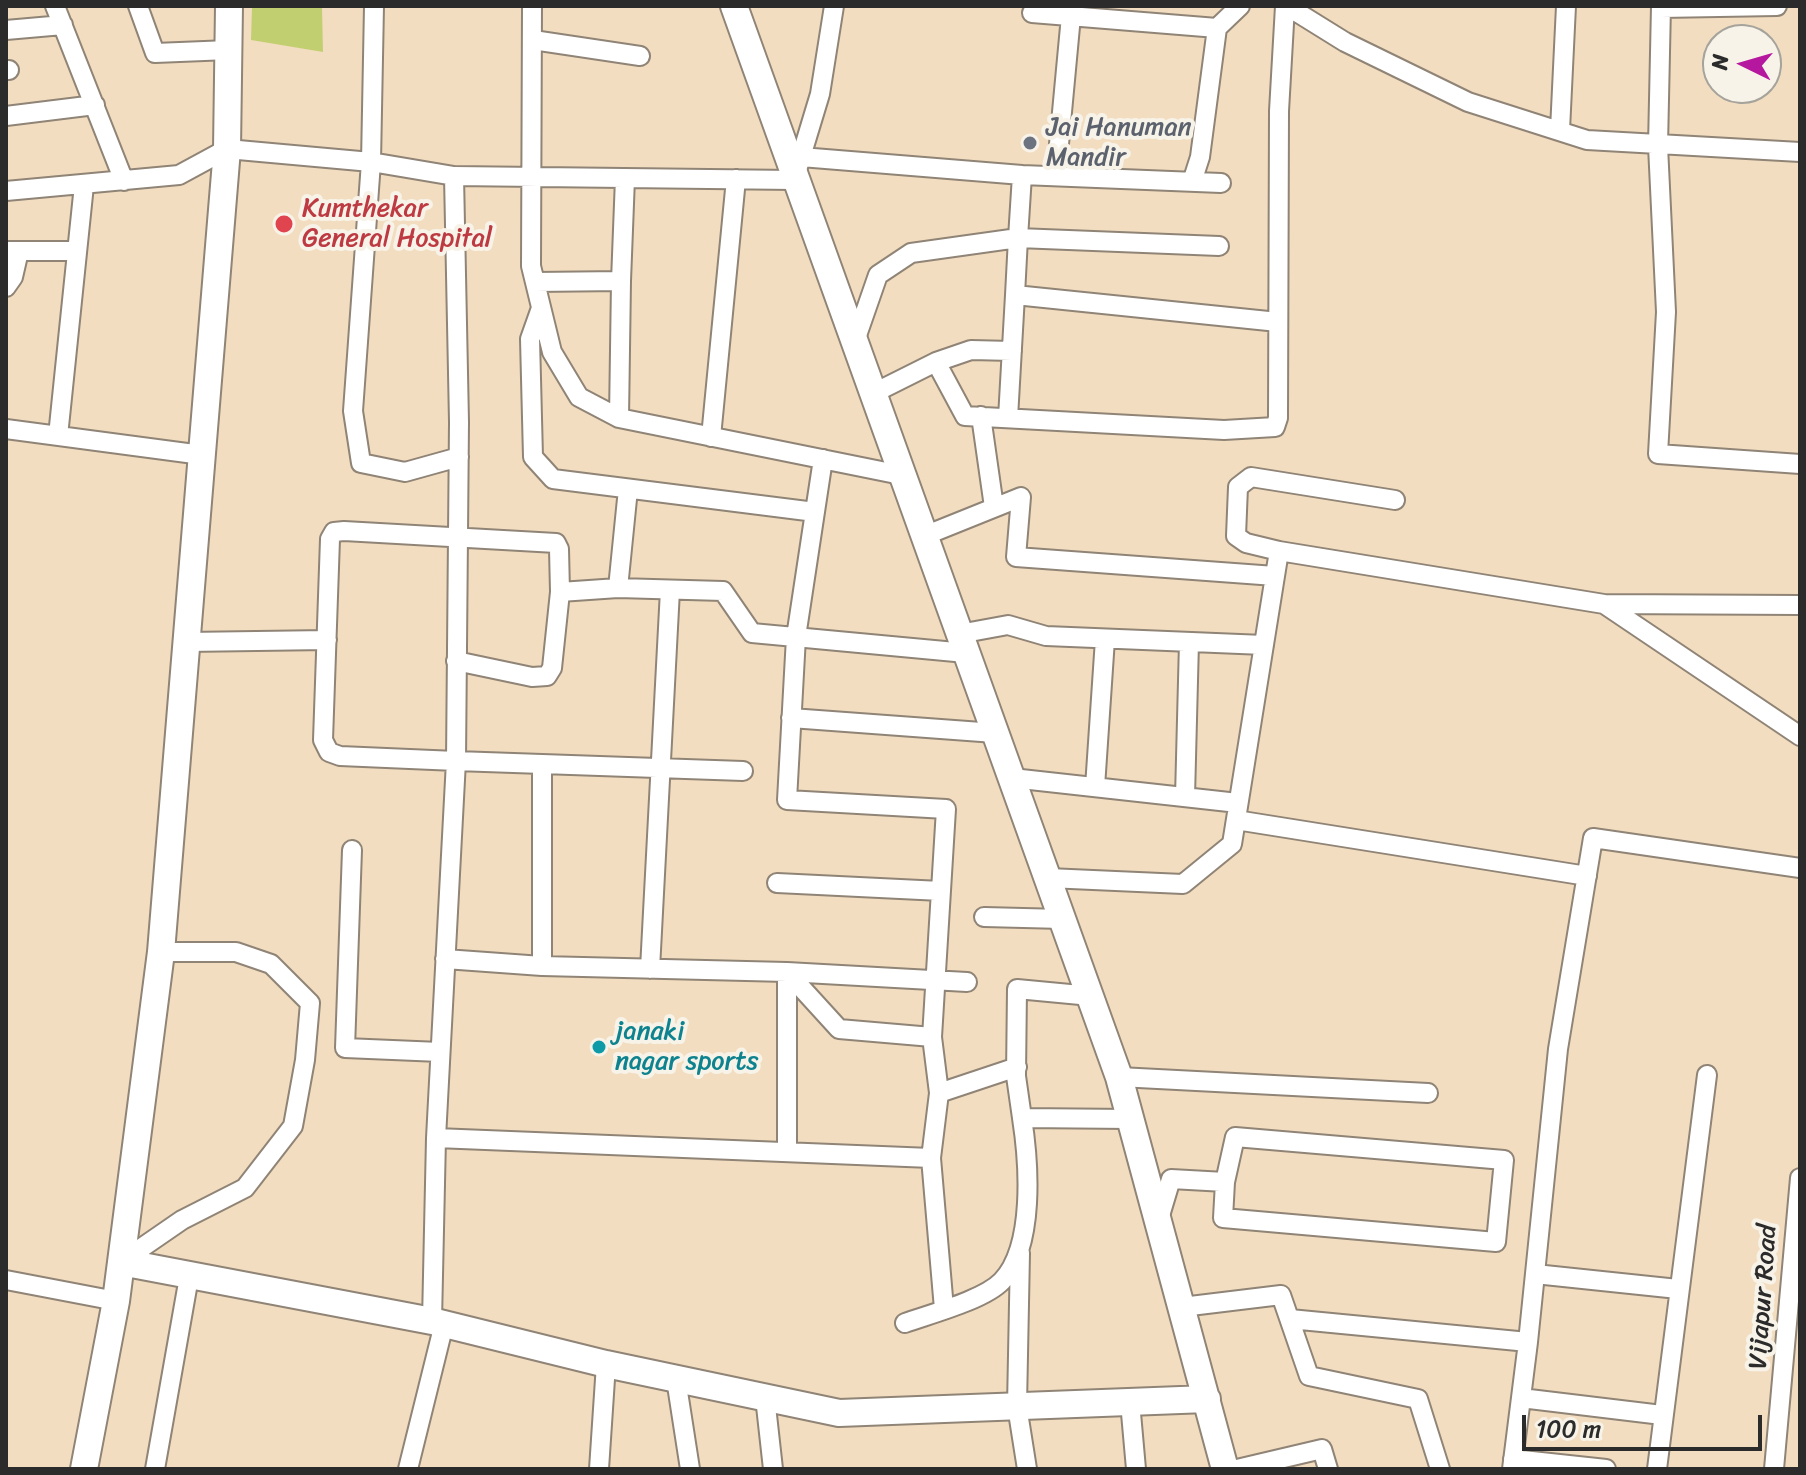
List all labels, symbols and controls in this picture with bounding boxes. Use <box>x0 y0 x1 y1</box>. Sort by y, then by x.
north arrow <box>1702 24 1782 104</box>
text: N <box>1699 53 1740 71</box>
place label: Jai Hanuman Mandir <box>1046 112 1192 174</box>
marker: Jai Hanuman Mandir <box>1021 134 1039 152</box>
place label: Kumthekar General Hospital <box>302 193 492 254</box>
marker: Kumthekar General Hospital <box>273 213 295 235</box>
place label: janaki nagar sports <box>615 1016 759 1078</box>
marker: janaki nagar sports <box>590 1038 608 1056</box>
street label: Vijapur Road <box>1743 1224 1785 1370</box>
scale bar <box>1526 1399 1766 1449</box>
text: 100 m <box>1536 1408 1601 1450</box>

